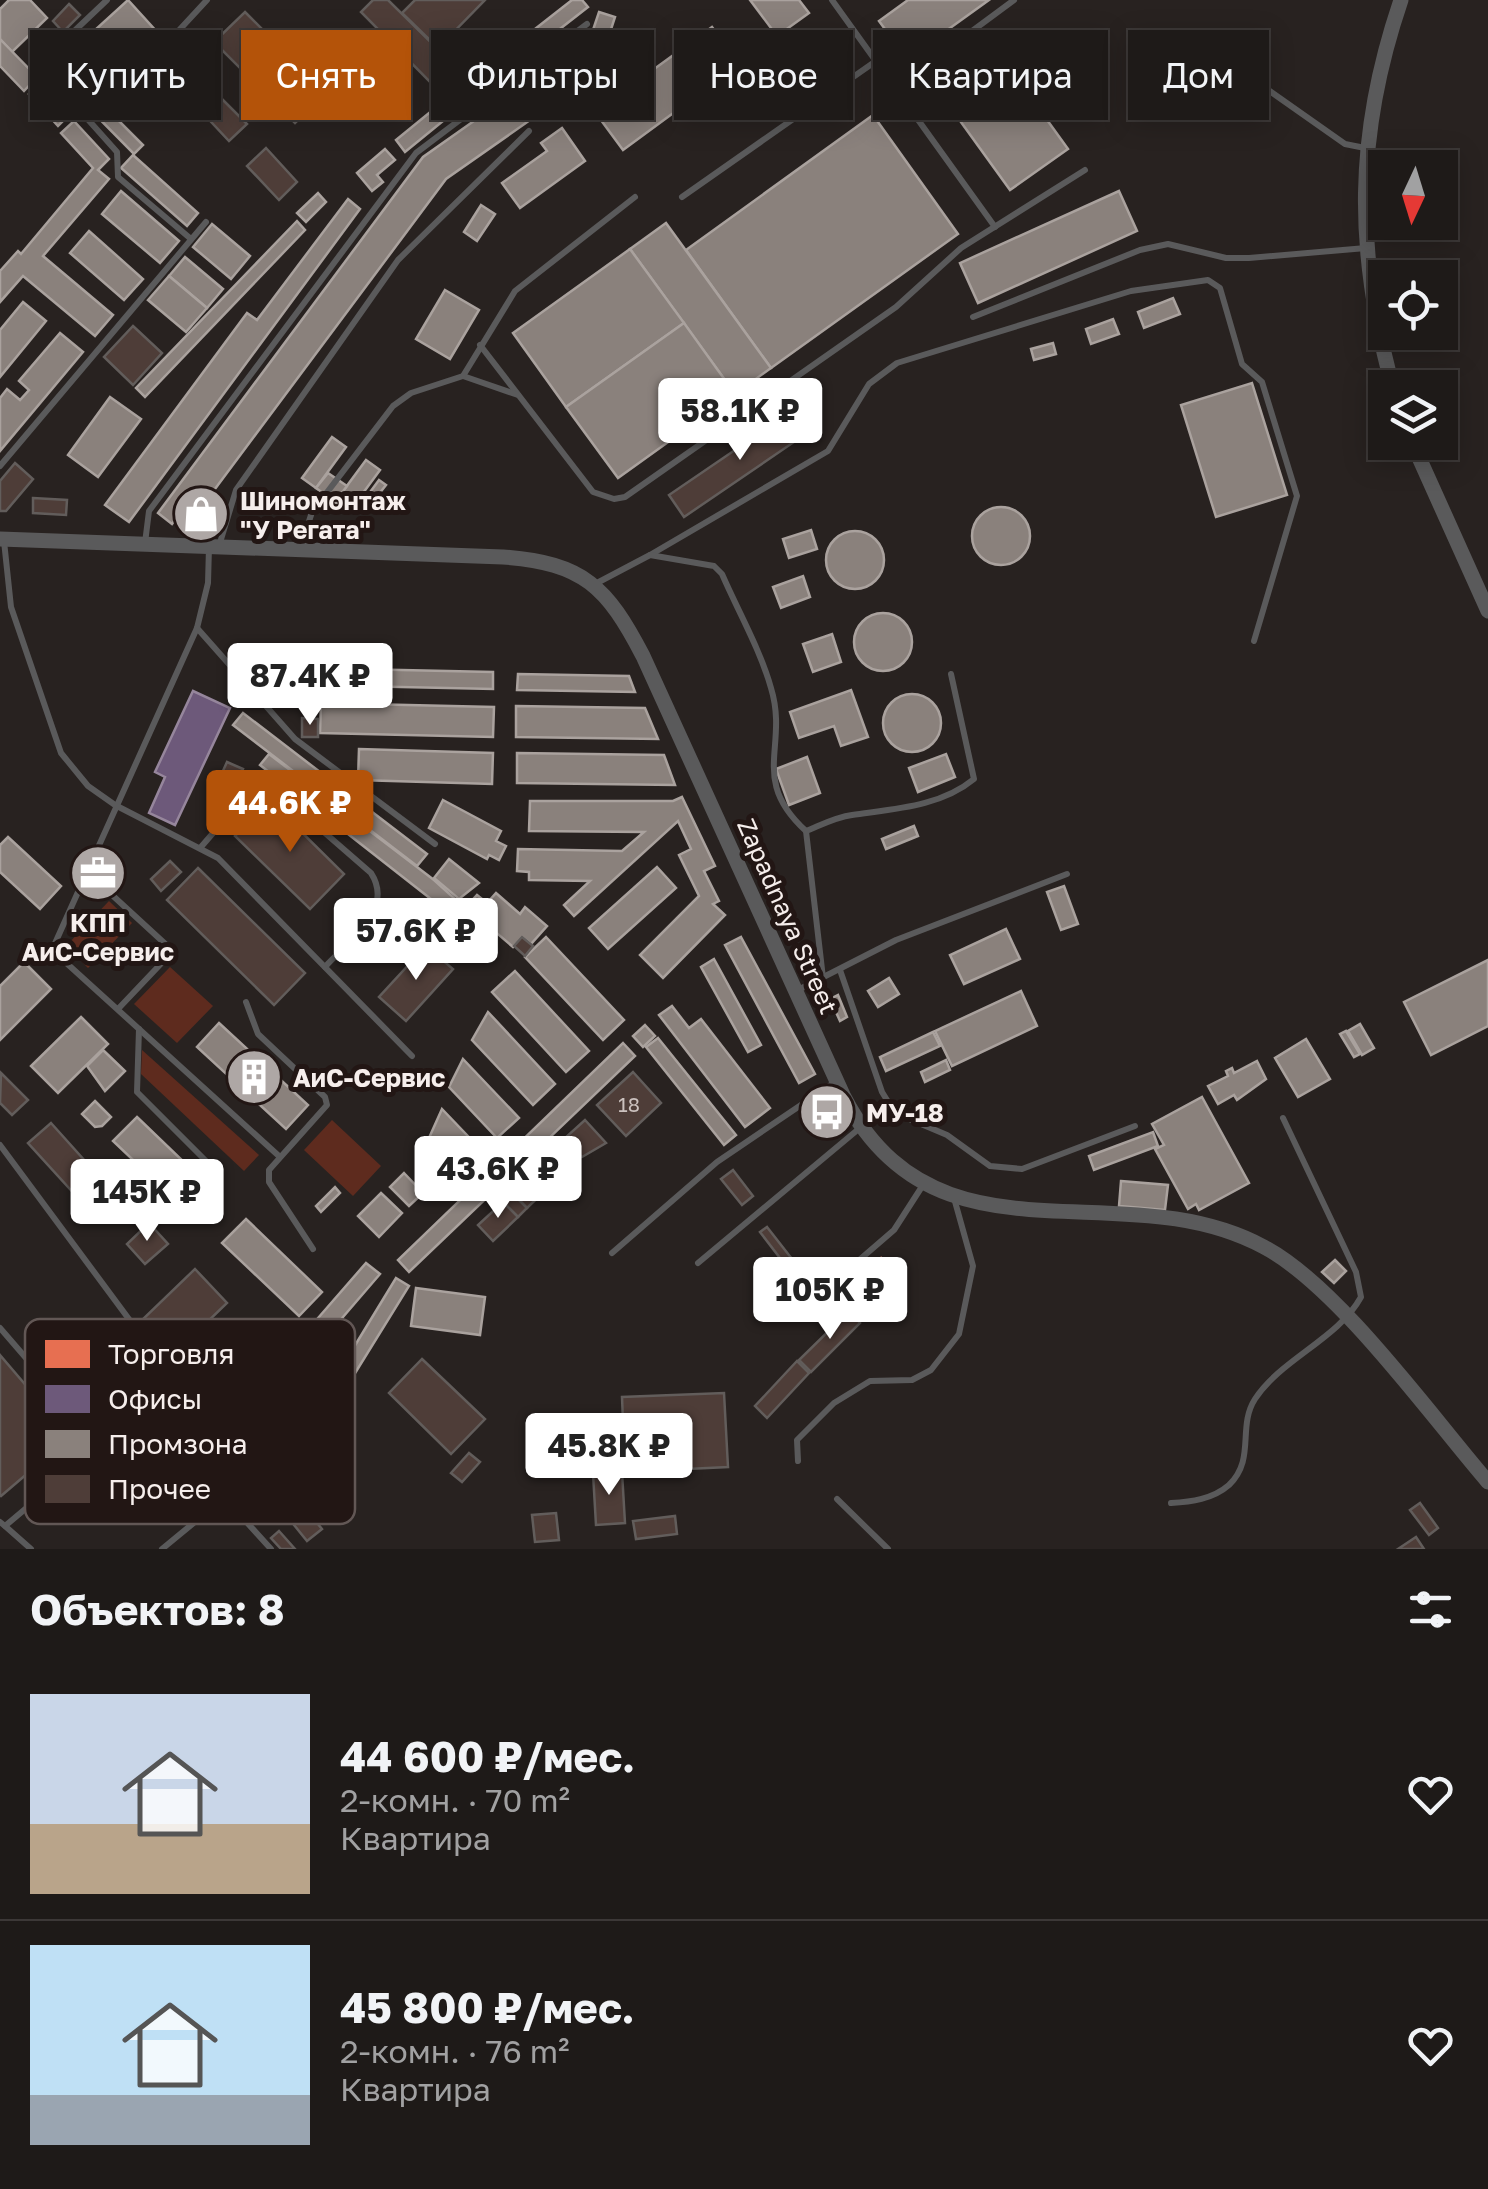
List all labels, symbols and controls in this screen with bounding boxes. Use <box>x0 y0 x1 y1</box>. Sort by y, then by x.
chip: Купить <box>30 30 221 120</box>
chip: Снять <box>241 30 411 120</box>
chip: Фильтры <box>431 30 654 120</box>
chip: Новое <box>674 30 853 120</box>
chip: Квартира <box>873 30 1108 120</box>
chip: Дом <box>1128 30 1269 120</box>
north arrow <box>1368 150 1458 240</box>
map controls <box>1368 150 1458 460</box>
button: locate <box>1368 260 1458 350</box>
button: layers <box>1368 370 1458 460</box>
pin: 58.1K ₽ <box>648 378 832 463</box>
text: 58.1K ₽ <box>680 391 800 429</box>
shop icon: Шиномонтаж "У Регата" <box>171 484 231 544</box>
place label: Шиномонтаж "У Регата" <box>240 485 407 545</box>
pin: 87.4K ₽ <box>218 643 402 728</box>
text: 87.4K ₽ <box>250 656 370 694</box>
pin: 44.6K ₽ <box>198 770 382 855</box>
text: 44.6K ₽ <box>228 783 352 821</box>
street label: Zapadnaya Street <box>731 813 845 1019</box>
office icon: КПП АиС-Сервис <box>68 843 128 903</box>
pin: 57.6K ₽ <box>324 898 508 983</box>
place label: КПП АиС-Сервис <box>22 907 174 967</box>
text: 57.6K ₽ <box>356 911 476 949</box>
building icon: АиС-Сервис <box>224 1047 284 1107</box>
place label: АиС-Сервис <box>293 1062 445 1093</box>
bus stop icon: МУ-18 <box>797 1082 857 1142</box>
house number: 18 <box>618 1092 640 1116</box>
place label: МУ-18 <box>866 1097 944 1128</box>
pin: 43.6K ₽ <box>406 1136 590 1221</box>
text: 43.6K ₽ <box>437 1149 559 1187</box>
pin: 145K ₽ <box>66 1159 228 1244</box>
text: 145K ₽ <box>93 1172 201 1210</box>
pin: 105K ₽ <box>749 1257 911 1342</box>
text: 105K ₽ <box>775 1270 885 1308</box>
legend <box>25 1319 355 1524</box>
text: Торговля <box>108 1337 234 1370</box>
text: Офисы <box>108 1382 202 1415</box>
pin: 45.8K ₽ <box>517 1413 701 1498</box>
text: 45.8K ₽ <box>547 1426 671 1464</box>
text: Промзона <box>108 1427 248 1460</box>
text: Прочее <box>108 1472 211 1505</box>
icon: filters <box>1403 1582 1458 1637</box>
text: Объектов: 8 <box>30 1584 285 1634</box>
text: 44 600 ₽/мес. <box>340 1731 635 1781</box>
icon: home <box>110 1734 230 1854</box>
icon: heart <box>1403 1767 1458 1822</box>
text: 2-комн. · 70 m² <box>340 1781 570 1819</box>
text: Квартира <box>340 1819 491 1857</box>
text: 45 800 ₽/мес. <box>340 1982 635 2032</box>
icon: home <box>110 1985 230 2105</box>
icon: heart <box>1403 2018 1458 2073</box>
text: 2-комн. · 76 m² <box>340 2032 570 2070</box>
text: Квартира <box>340 2070 491 2108</box>

